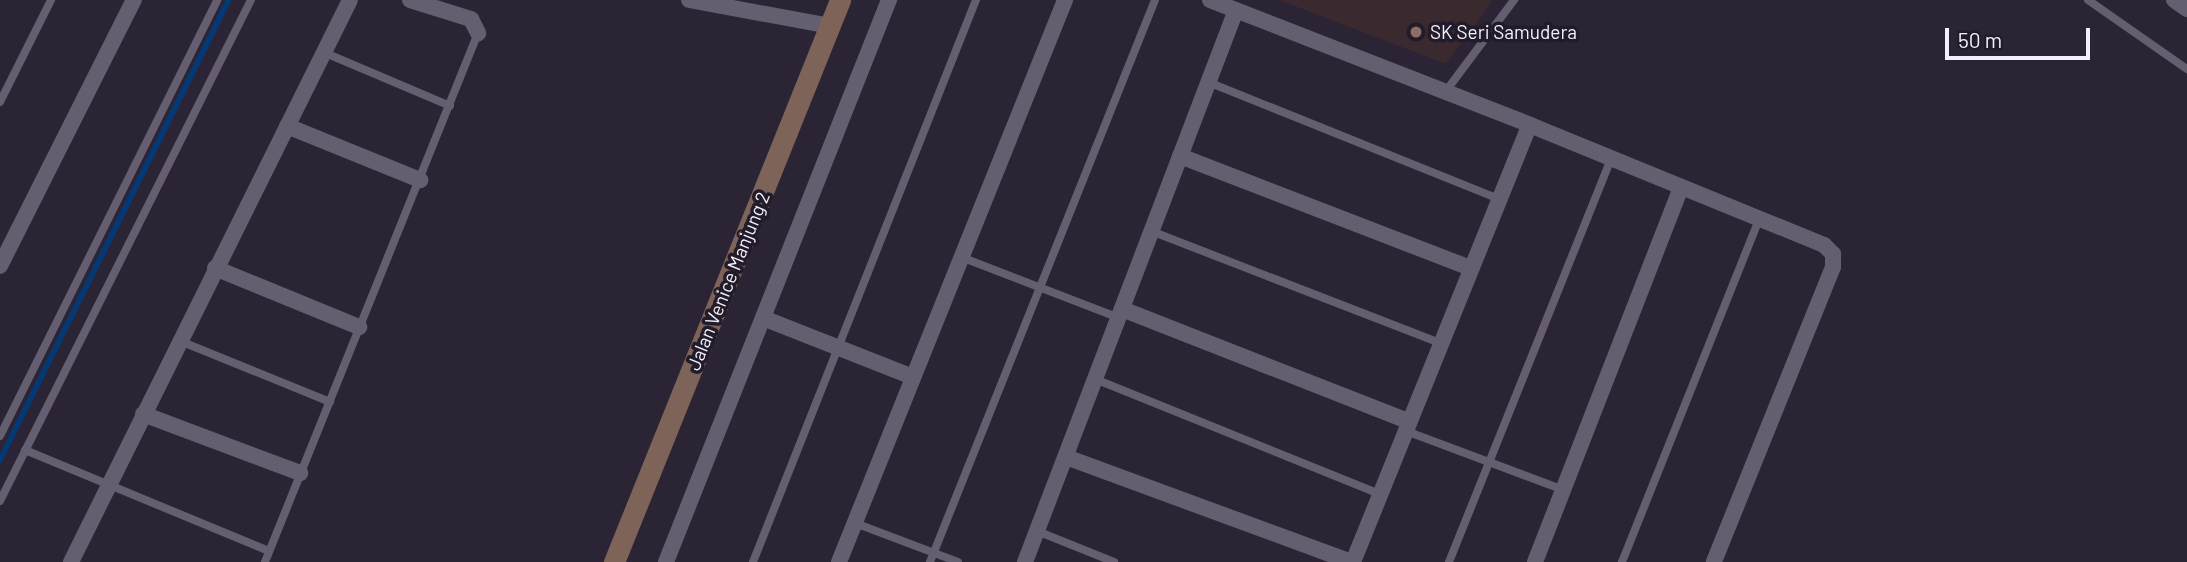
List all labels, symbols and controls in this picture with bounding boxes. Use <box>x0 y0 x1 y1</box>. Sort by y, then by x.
scale bar <box>1949 14 2094 58</box>
place label: SK Seri Samudera <box>1430 21 1577 43</box>
marker: SK Seri Samudera <box>1408 24 1424 40</box>
text: 50 m <box>1958 27 2002 52</box>
street label: Jalan Venice Manjung 2 <box>682 188 774 374</box>

